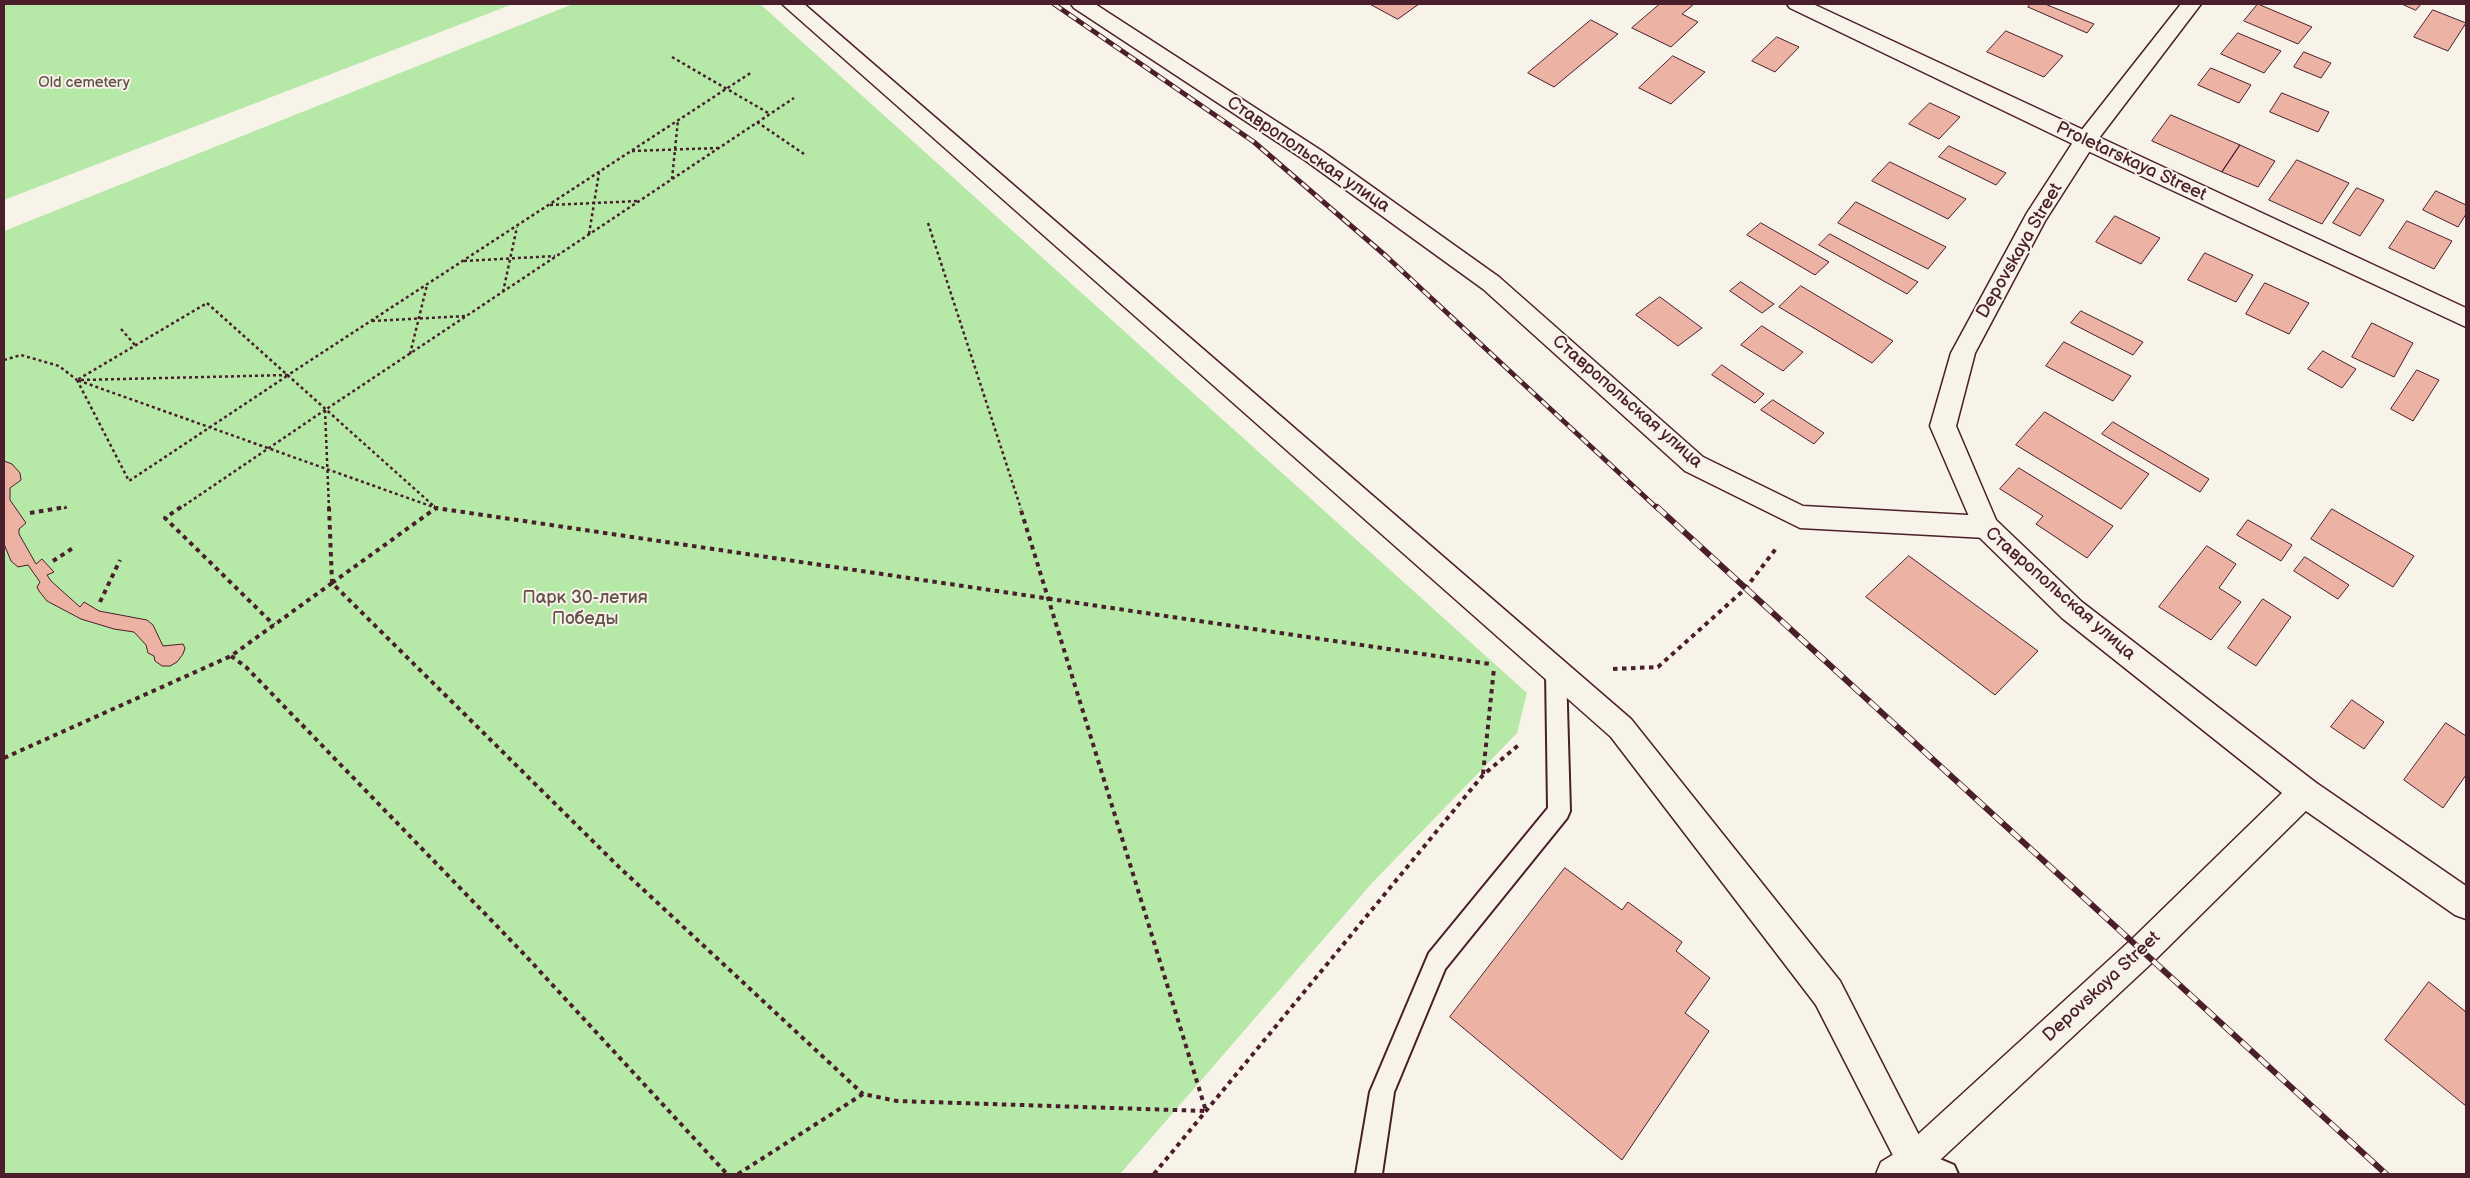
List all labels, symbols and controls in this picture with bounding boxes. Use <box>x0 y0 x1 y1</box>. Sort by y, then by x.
park label: Old cemetery <box>38 74 130 92</box>
street label: Ставропольская улица <box>1222 92 1394 218</box>
street label: Proletarskaya Street <box>2052 118 2210 206</box>
street label: Depovskaya Street <box>1973 180 2067 322</box>
street label: Ставропольская улица <box>1547 331 1707 473</box>
street label: Ставропольская улица <box>1980 523 2140 665</box>
park label: Парк 30-летия Победы <box>522 587 648 630</box>
street label: Depovskaya Street <box>2039 927 2165 1047</box>

